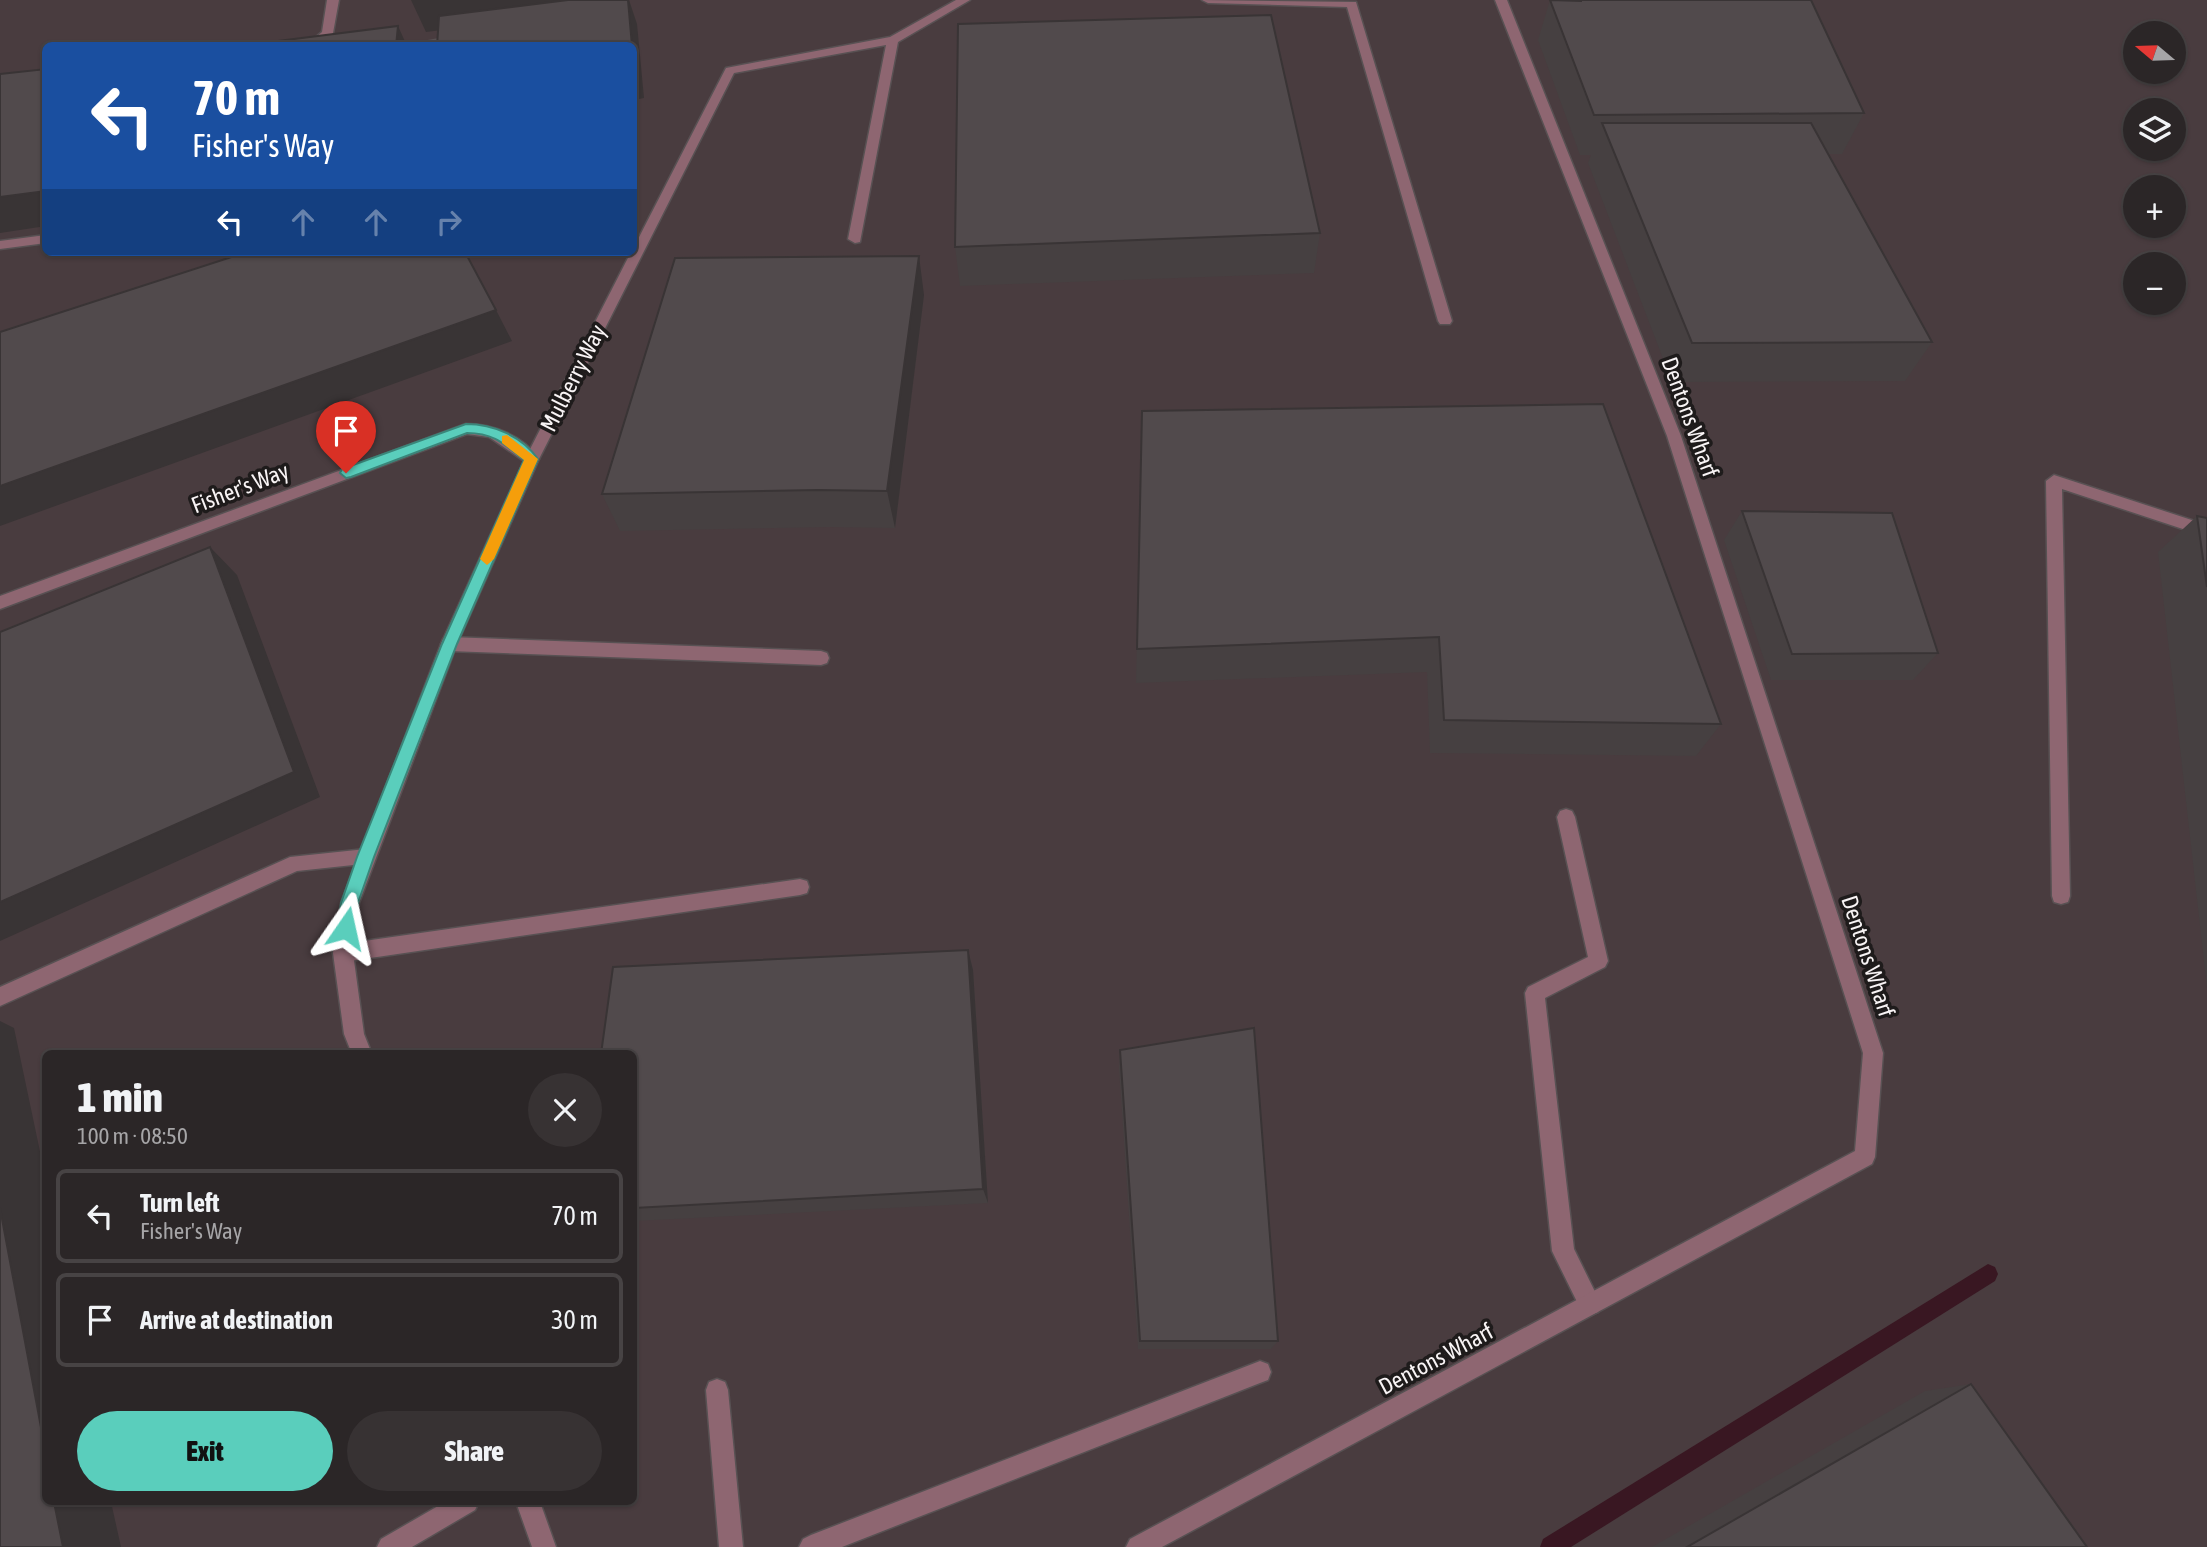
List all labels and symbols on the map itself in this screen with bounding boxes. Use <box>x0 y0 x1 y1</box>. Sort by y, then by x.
north arrow <box>2123 21 2186 84</box>
street label: Mulberry Way <box>535 320 611 436</box>
street label: Dentons Wharf <box>1656 354 1724 480</box>
pin <box>316 401 376 473</box>
street label: Fisher's Way <box>188 458 292 518</box>
position arrow <box>309 891 383 965</box>
street label: Dentons Wharf <box>1836 892 1900 1020</box>
street label: Dentons Wharf <box>1374 1318 1498 1400</box>

